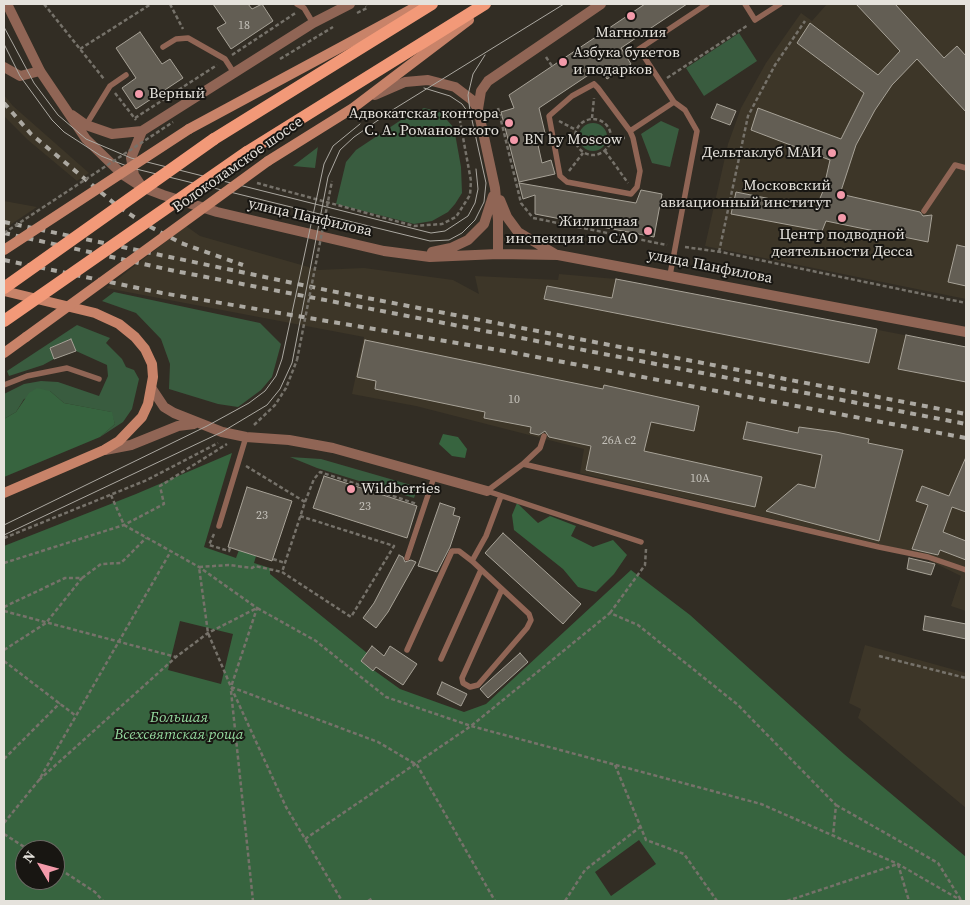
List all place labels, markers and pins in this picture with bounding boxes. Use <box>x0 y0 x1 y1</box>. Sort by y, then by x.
marker: Магнолия <box>625 10 637 22</box>
place label: Магнолия <box>595 24 667 42</box>
place label: Азбука букетов и подарков <box>573 44 680 79</box>
marker: Азбука букетов и подарков <box>557 56 569 68</box>
place label: Верный <box>149 85 205 103</box>
marker: Верный <box>133 88 145 100</box>
place label: Адвокатская контора С. А. Романовского <box>349 105 499 140</box>
marker: Адвокатская контора С. А. Романовского <box>503 117 515 129</box>
place label: BN by Moscow <box>524 131 622 149</box>
marker: BN by Moscow <box>508 134 520 146</box>
place label: Дельтаклуб МАИ <box>702 144 822 162</box>
marker: Дельтаклуб МАИ <box>826 147 838 159</box>
place label: Московский авиационный институт <box>660 177 831 212</box>
marker: Московский авиационный институт <box>835 189 847 201</box>
marker: Центр подводной деятельности Десса <box>836 212 848 224</box>
place label: Жилищная инспекция по САО <box>506 213 638 248</box>
marker: Жилищная инспекция по САО <box>642 225 654 237</box>
place label: Центр подводной деятельности Десса <box>771 226 913 261</box>
place label: Wildberries <box>361 480 440 498</box>
marker: Wildberries <box>345 483 357 495</box>

